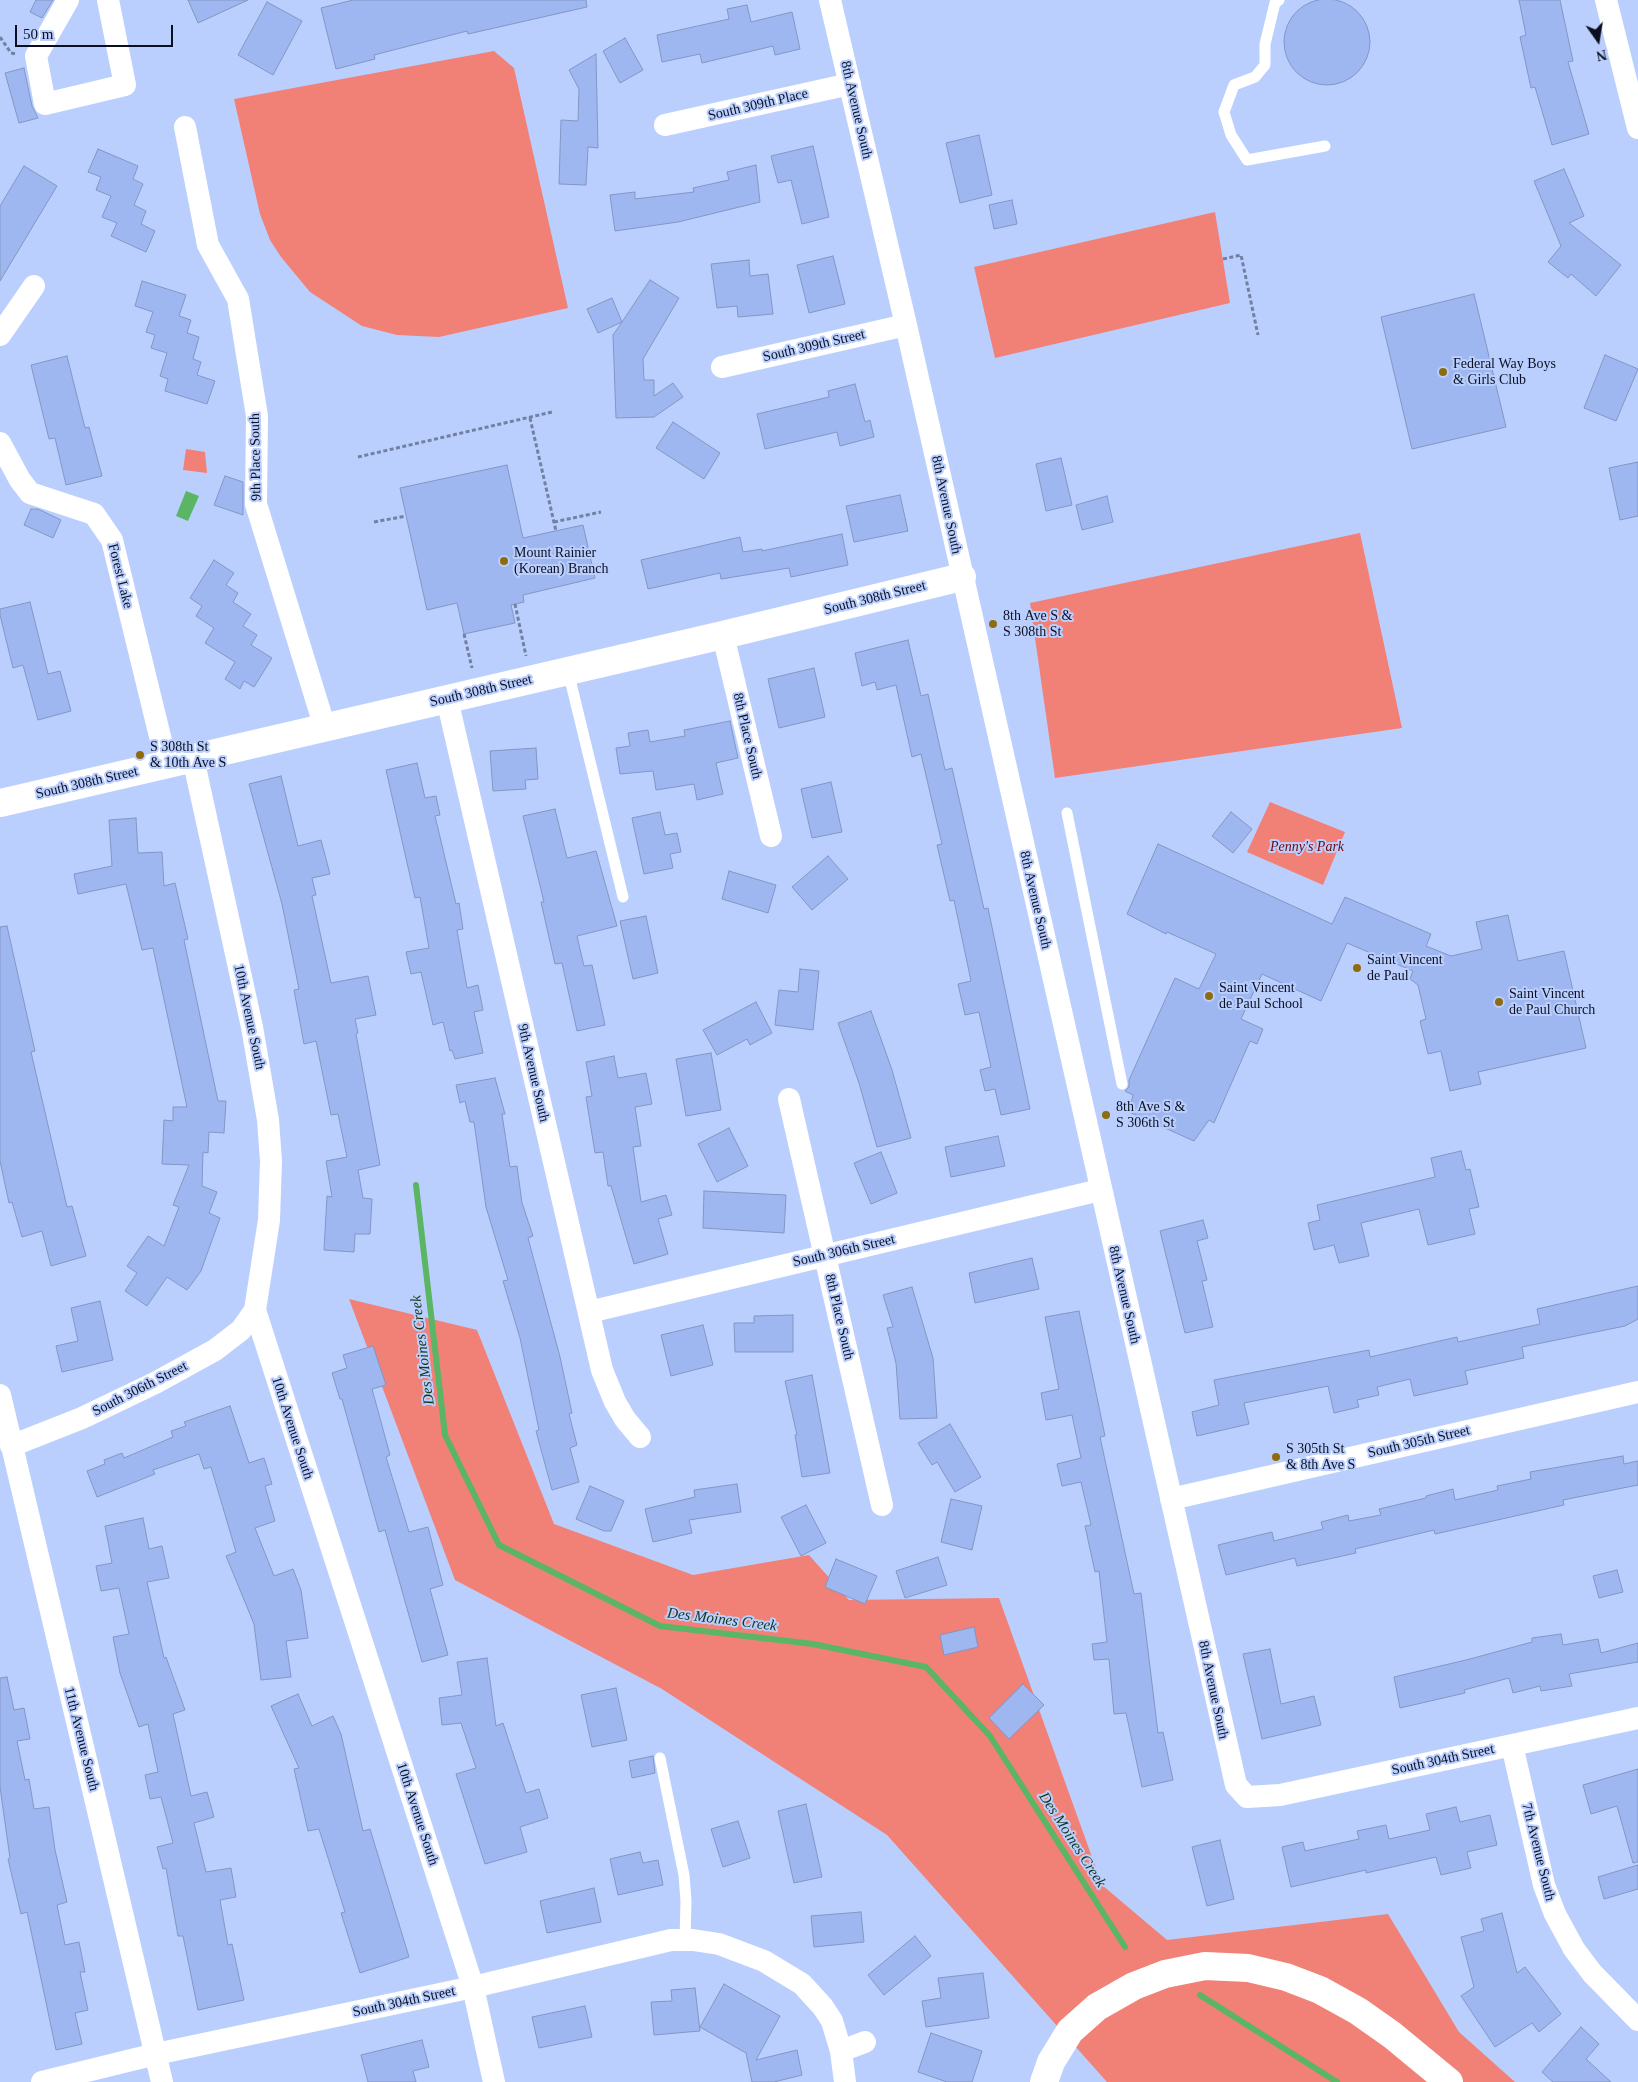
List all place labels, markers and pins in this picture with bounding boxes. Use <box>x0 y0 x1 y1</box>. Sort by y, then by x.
place label: Federal Way Boys & Girls Club <box>1453 356 1556 388</box>
marker: Federal Way Boys & Girls Club <box>1437 366 1449 378</box>
place label: Mount Rainier (Korean) Branch <box>514 545 608 578</box>
marker: Mount Rainier (Korean) Branch <box>498 555 510 567</box>
place label: 8th Ave S & S 308th St <box>1003 608 1072 640</box>
marker: 8th Ave S & S 308th St <box>987 618 999 630</box>
place label: S 308th St & 10th Ave S <box>150 739 226 772</box>
marker: S 308th St & 10th Ave S <box>134 749 146 761</box>
place label: Saint Vincent de Paul <box>1367 952 1443 984</box>
marker: Saint Vincent de Paul <box>1351 962 1363 974</box>
place label: Saint Vincent de Paul School <box>1219 980 1303 1012</box>
place label: Saint Vincent de Paul Church <box>1509 986 1595 1019</box>
marker: Saint Vincent de Paul School <box>1203 990 1215 1002</box>
marker: Saint Vincent de Paul Church <box>1493 996 1505 1008</box>
place label: 8th Ave S & S 306th St <box>1116 1099 1185 1132</box>
marker: 8th Ave S & S 306th St <box>1100 1109 1112 1121</box>
place label: S 305th St & 8th Ave S <box>1286 1441 1355 1474</box>
marker: S 305th St & 8th Ave S <box>1270 1451 1282 1463</box>

